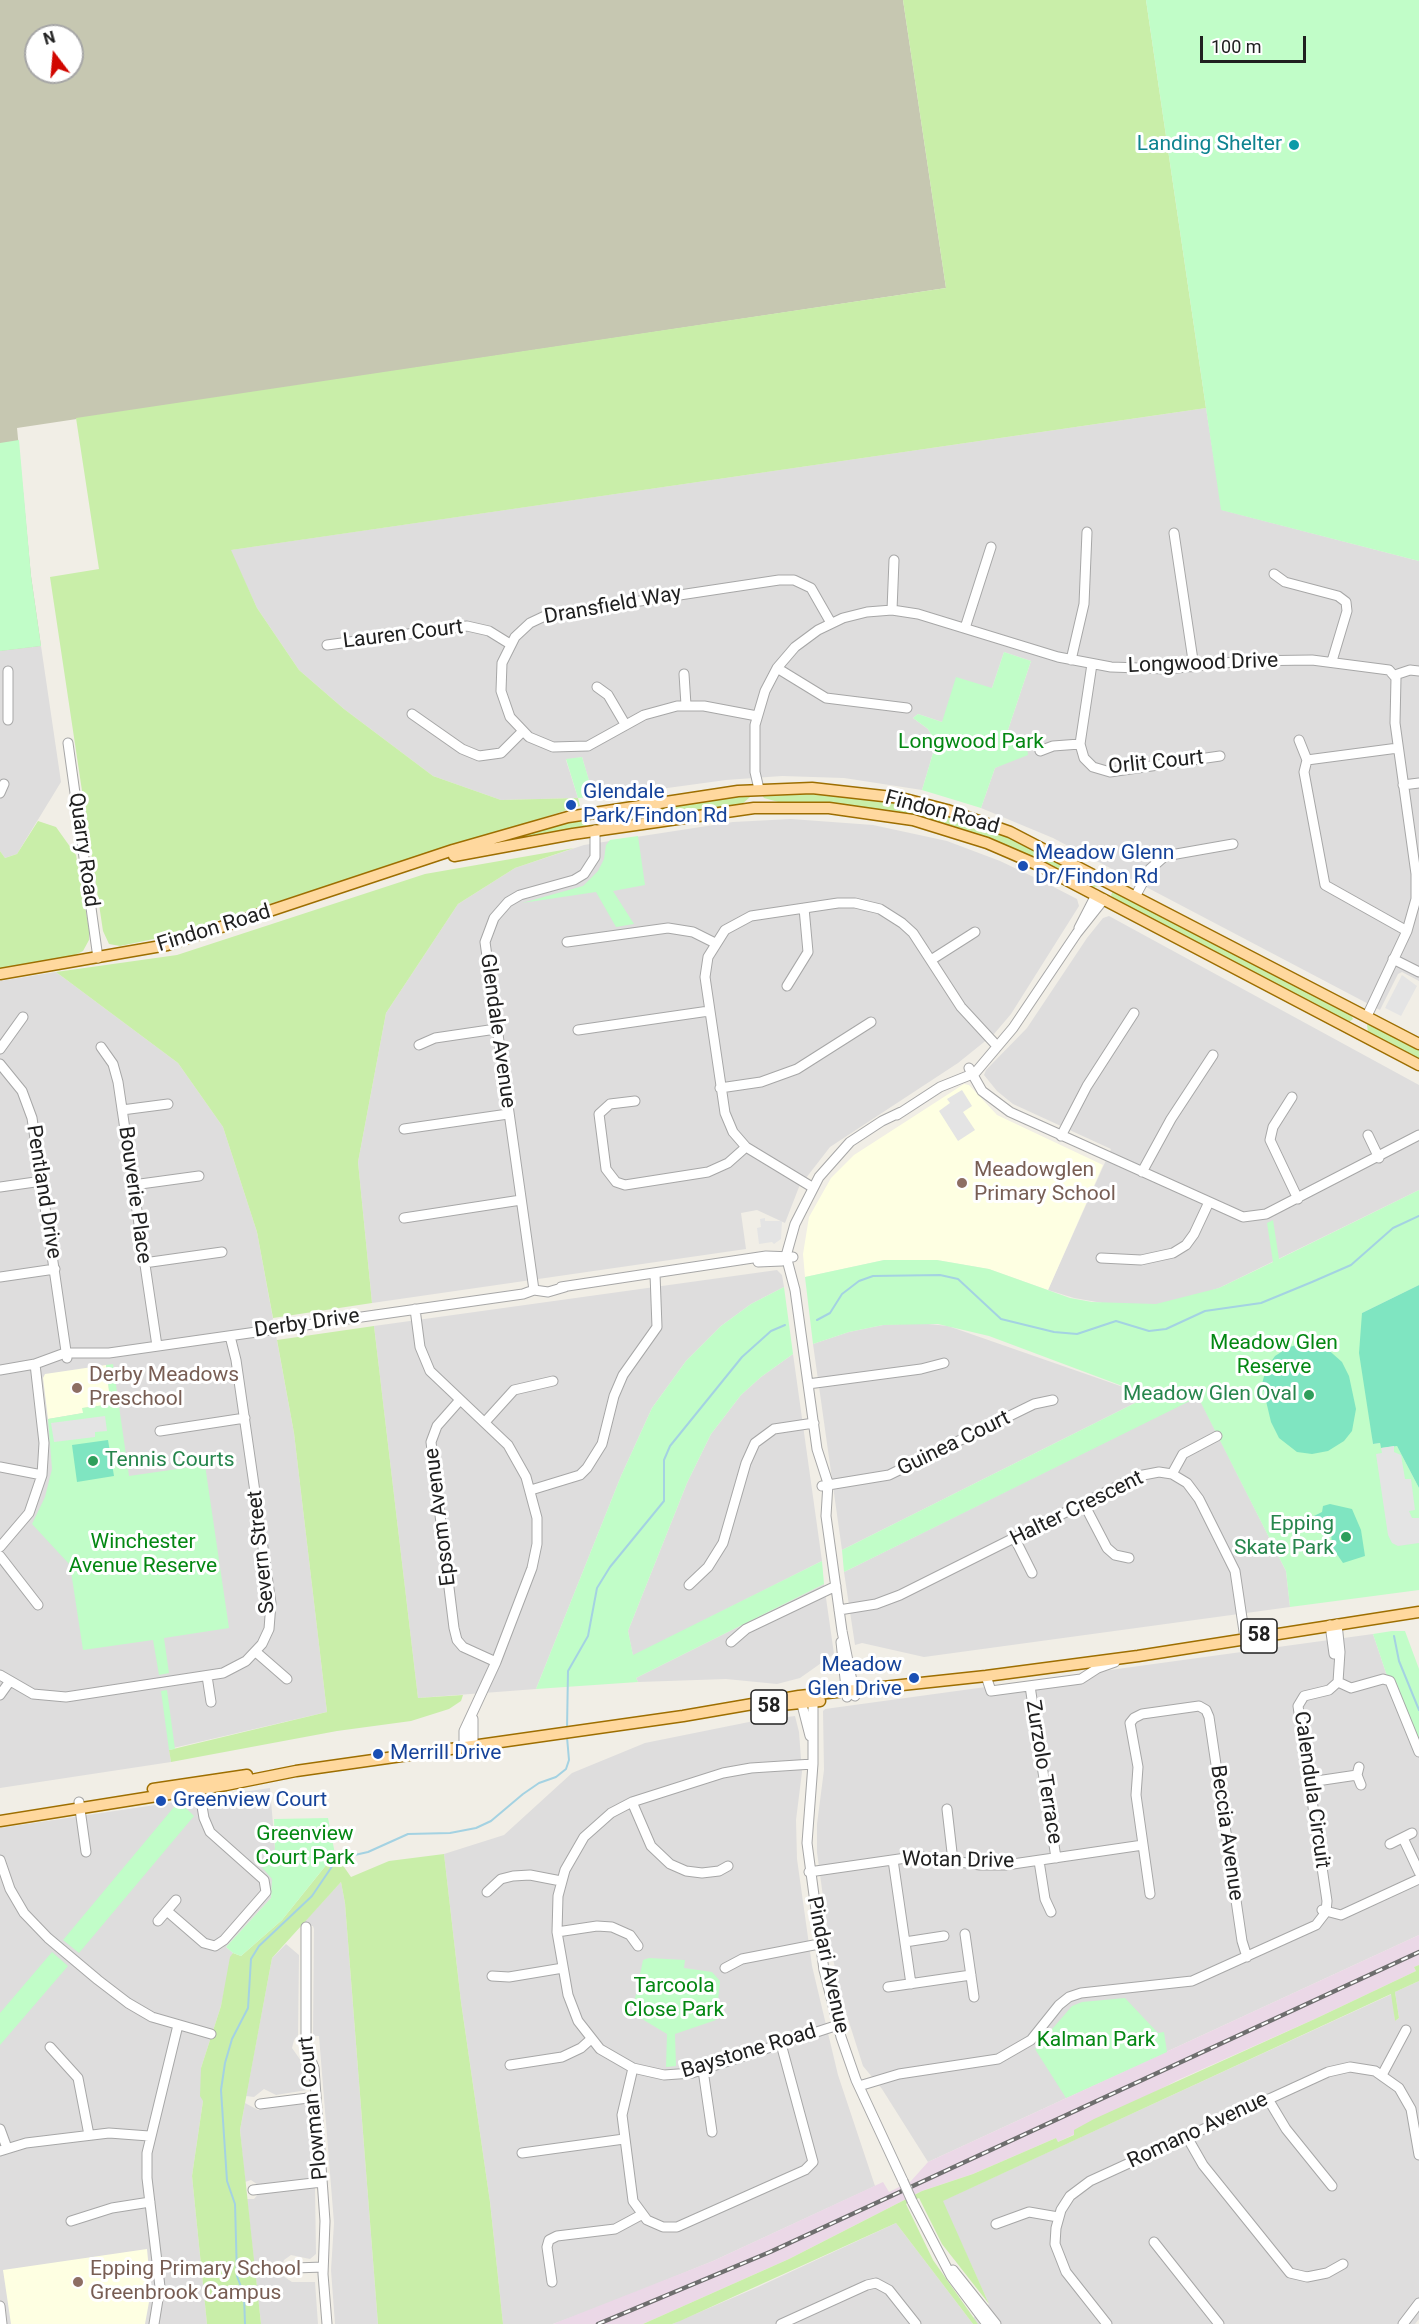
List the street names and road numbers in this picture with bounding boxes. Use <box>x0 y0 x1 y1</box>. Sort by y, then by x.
street label: Dransfield Way <box>542 582 684 630</box>
street label: Lauren Court <box>341 615 465 655</box>
street label: Longwood Drive <box>1127 649 1279 679</box>
street label: Orlit Court <box>1107 745 1205 781</box>
street label: Findon Road <box>882 786 1002 840</box>
street label: Quarry Road <box>63 791 103 909</box>
street label: Findon Road <box>154 900 274 958</box>
street label: Glendale Avenue <box>474 952 520 1110</box>
street label: Pentland Drive <box>20 1123 66 1261</box>
street label: Bouverie Place <box>112 1125 156 1265</box>
street label: Derby Drive <box>253 1304 361 1344</box>
street label: Guinea Court <box>894 1406 1014 1482</box>
street label: Epsom Avenue <box>420 1447 462 1587</box>
street label: Halter Crescent <box>1006 1466 1148 1552</box>
street label: Severn Street <box>243 1489 281 1615</box>
road number: 58 <box>1241 1619 1277 1653</box>
road number: 58 <box>751 1690 787 1724</box>
street label: Zurzolo Terrace <box>1019 1698 1067 1846</box>
street label: Calendula Circuit <box>1288 1710 1334 1870</box>
street label: Beccia Avenue <box>1204 1764 1248 1902</box>
street label: Wotan Drive <box>902 1847 1014 1875</box>
street label: Pindari Avenue <box>800 1894 854 2036</box>
street label: Baystone Road <box>678 2020 820 2084</box>
street label: Plowman Court <box>294 2035 334 2181</box>
street label: Romano Avenue <box>1124 2087 1272 2175</box>

